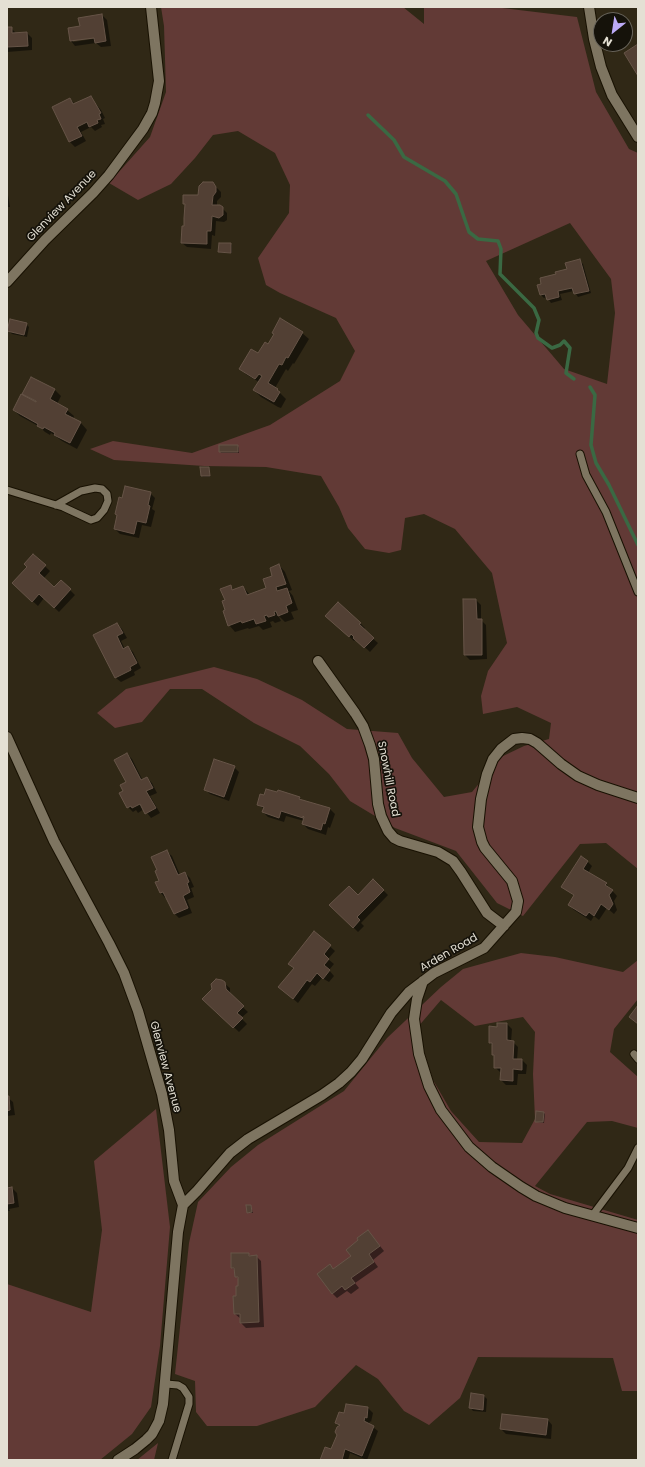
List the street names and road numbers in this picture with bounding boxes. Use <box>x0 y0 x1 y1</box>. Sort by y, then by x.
street label: Glenview Avenue <box>25 168 99 244</box>
street label: Snowhill Road <box>374 740 402 818</box>
street label: Arden Road <box>418 931 480 975</box>
street label: Glenview Avenue <box>146 1020 184 1114</box>

